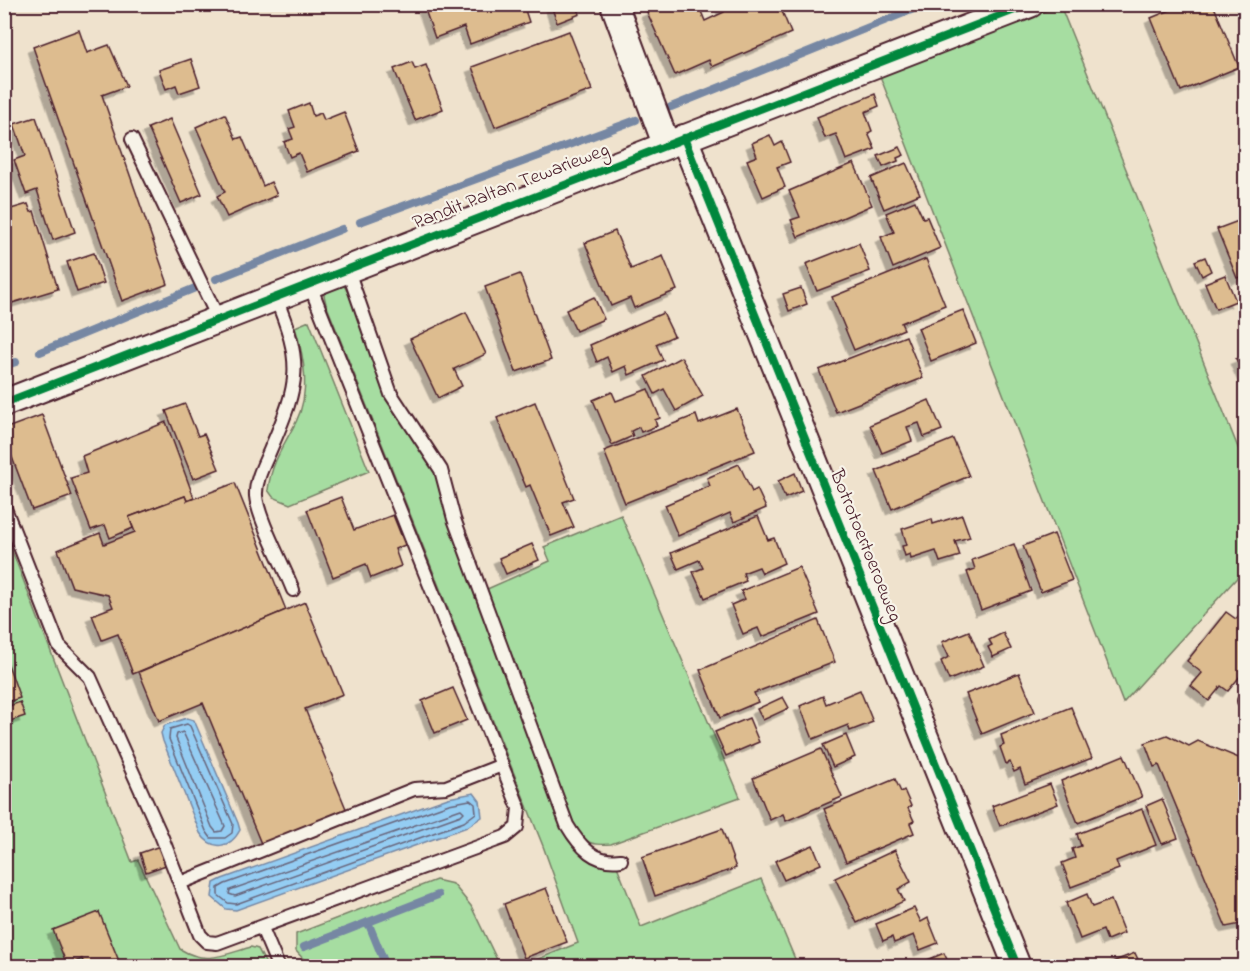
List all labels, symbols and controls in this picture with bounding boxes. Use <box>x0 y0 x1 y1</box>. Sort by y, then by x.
street label: Pandit Paltan Tewarieweg <box>408 136 614 239</box>
street label: Botrotoertoeroeweg <box>820 464 909 627</box>

